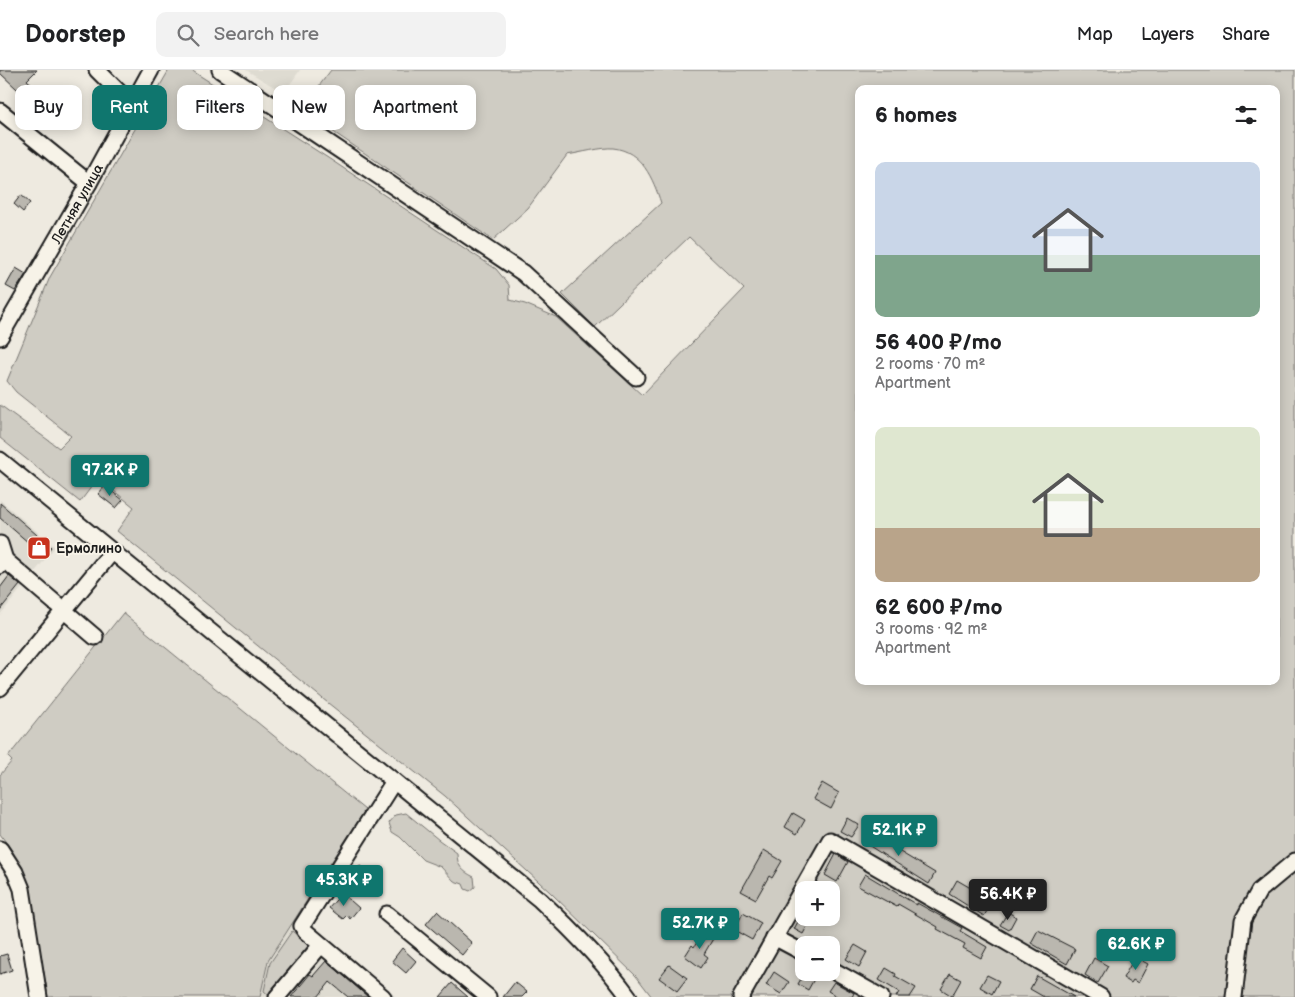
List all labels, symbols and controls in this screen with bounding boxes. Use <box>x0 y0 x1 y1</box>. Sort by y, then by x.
search box <box>156 12 506 57</box>
text: Doorstep <box>25 20 126 49</box>
icon: search <box>174 21 202 49</box>
text: Search here <box>214 23 319 46</box>
text: Map <box>1077 24 1113 45</box>
text: Layers <box>1141 24 1194 45</box>
text: Share <box>1222 24 1270 45</box>
chip: Buy <box>15 85 82 130</box>
chip: Rent <box>92 85 167 130</box>
chip: Filters <box>177 85 263 130</box>
chip: New <box>273 85 345 130</box>
chip: Apartment <box>355 85 476 130</box>
icon: filters <box>1232 101 1260 129</box>
text: 6 homes <box>875 103 957 128</box>
street label: Летняя улица <box>47 160 107 248</box>
icon: home <box>1023 195 1113 285</box>
text: 56 400 ₽/mo <box>875 330 1002 355</box>
text: 2 rooms · 70 m² <box>875 355 985 374</box>
text: Apartment <box>875 374 951 393</box>
pin: 97.2K ₽ <box>64 454 156 497</box>
icon: home <box>1023 460 1113 550</box>
text: 97.2K ₽ <box>82 461 138 480</box>
shop icon: Ермолино <box>26 535 52 561</box>
place label: Ермолино <box>56 540 122 557</box>
text: 62 600 ₽/mo <box>875 595 1002 620</box>
text: 3 rooms · 92 m² <box>875 620 988 639</box>
text: Apartment <box>875 639 951 658</box>
pin: 52.1K ₽ <box>853 814 945 857</box>
text: 52.1K ₽ <box>872 821 926 840</box>
pin: 45.3K ₽ <box>298 864 390 907</box>
text: 45.3K ₽ <box>316 871 372 890</box>
pin: 56.4K ₽ <box>962 878 1054 921</box>
map controls <box>795 881 840 981</box>
button: + <box>795 881 840 926</box>
text: 56.4K ₽ <box>980 885 1036 904</box>
pin: 52.7K ₽ <box>654 908 746 950</box>
text: 52.7K ₽ <box>672 914 728 933</box>
pin: 62.6K ₽ <box>1090 928 1182 971</box>
text: 62.6K ₽ <box>1107 935 1165 954</box>
button: − <box>795 936 840 981</box>

